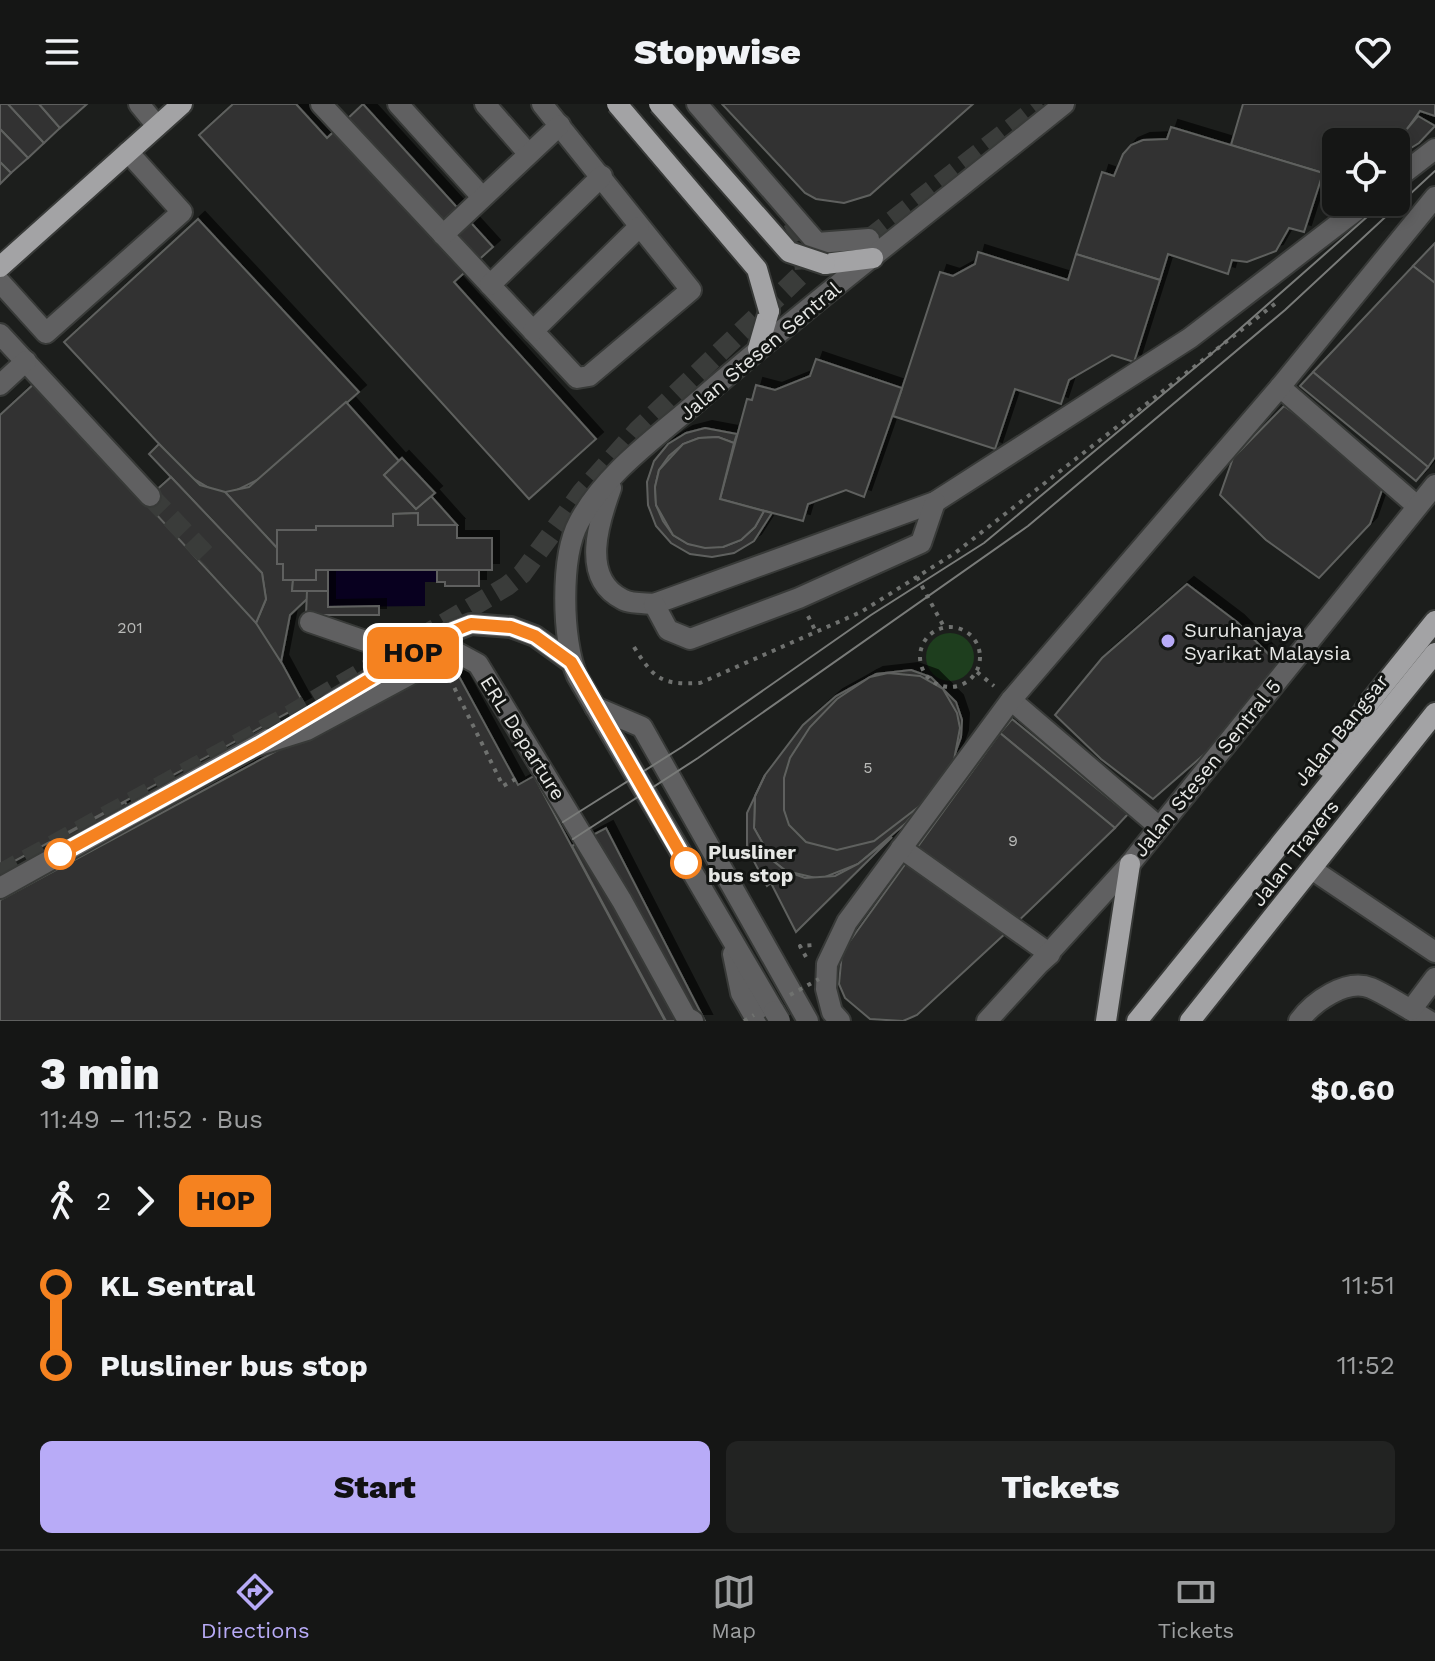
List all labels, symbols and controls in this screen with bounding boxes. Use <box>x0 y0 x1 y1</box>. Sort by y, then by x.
icon: menu <box>40 30 84 74</box>
icon: heart <box>1351 30 1395 74</box>
text: Stopwise <box>634 31 801 73</box>
map controls <box>1322 128 1410 216</box>
button: locate <box>1322 128 1410 216</box>
street label: Jalan Stesen Sentral <box>674 276 846 426</box>
house number: 201 <box>117 618 143 637</box>
place label: Suruhanjaya Syarikat Malaysia <box>1184 618 1351 665</box>
line badge: HOP <box>367 627 459 679</box>
marker: Suruhanjaya Syarikat Malaysia <box>1159 632 1177 650</box>
text: HOP <box>383 636 443 669</box>
street label: Jalan Bangsar <box>1289 669 1393 791</box>
street label: ERL Departure <box>475 672 571 804</box>
street label: Jalan Stesen Sentral 5 <box>1128 675 1286 861</box>
house number: 5 <box>863 758 873 777</box>
street label: Jalan Travers <box>1246 795 1344 911</box>
house number: 9 <box>1008 831 1018 850</box>
unlabelled marker <box>45 839 75 869</box>
place label: Plusliner bus stop <box>708 840 796 887</box>
marker: Plusliner bus stop <box>671 848 701 878</box>
text: 3 min <box>40 1048 160 1100</box>
text: $0.60 <box>1310 1072 1395 1107</box>
text: 11:49 – 11:52 · Bus <box>40 1104 263 1134</box>
icon: walk <box>40 1179 84 1223</box>
icon: forward <box>123 1179 167 1223</box>
text: HOP <box>195 1184 255 1217</box>
text: 2 <box>96 1186 111 1216</box>
text: KL Sentral <box>100 1268 255 1303</box>
text: 11:51 <box>1342 1270 1395 1300</box>
text: Plusliner bus stop <box>100 1348 368 1383</box>
text: 11:52 <box>1337 1350 1395 1380</box>
button: Start <box>40 1441 710 1533</box>
button: Tickets <box>726 1441 1395 1533</box>
tab: Directions <box>201 1570 310 1643</box>
tab: Map <box>711 1570 756 1643</box>
tab: Tickets <box>1158 1570 1234 1643</box>

